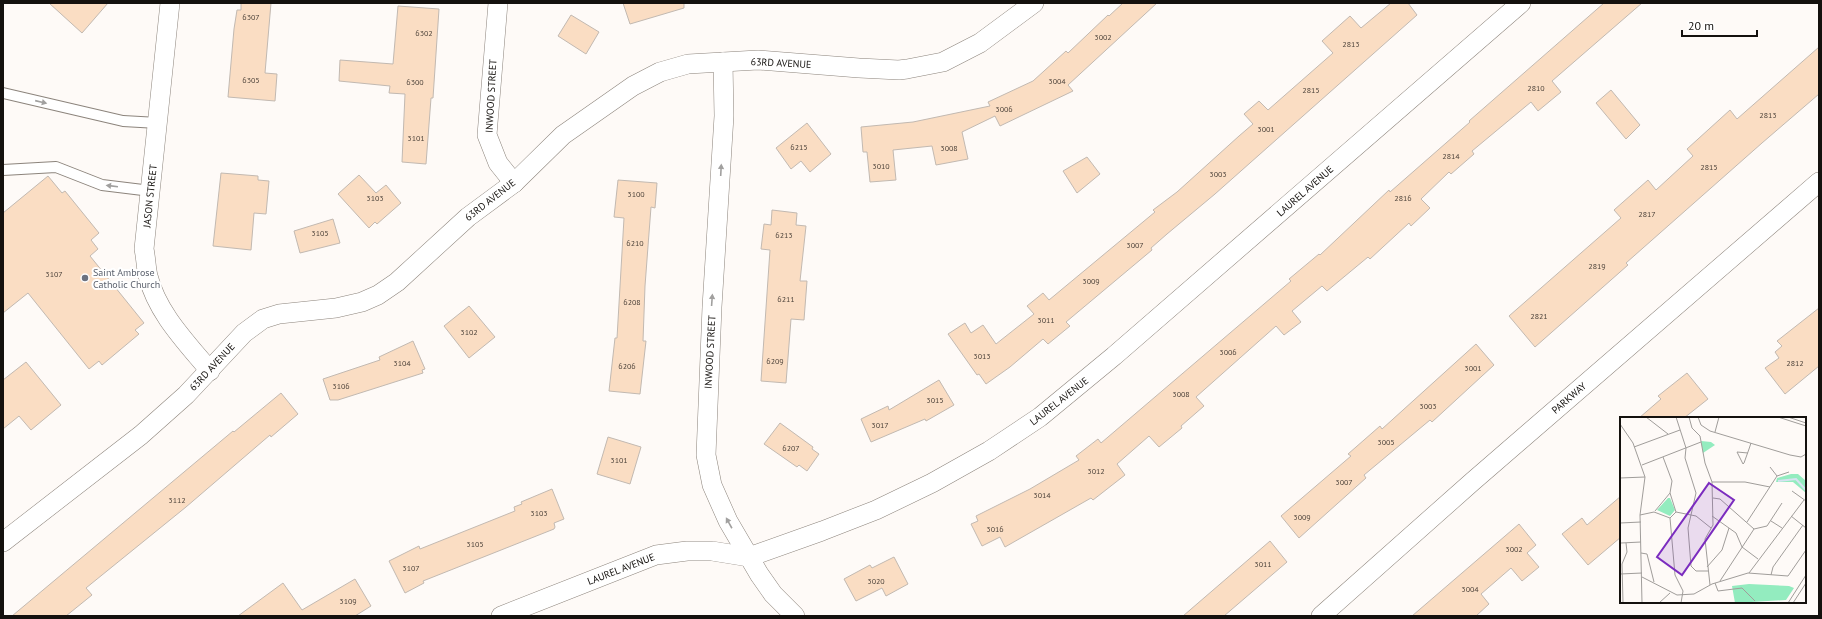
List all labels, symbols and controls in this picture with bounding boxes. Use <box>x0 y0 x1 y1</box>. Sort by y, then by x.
house number: 6307 <box>242 12 260 22</box>
scale bar <box>1682 12 1757 38</box>
text: 20 m <box>1688 18 1714 33</box>
house number: 6302 <box>415 28 433 38</box>
house number: 3002 <box>1094 32 1112 42</box>
house number: 2813 <box>1342 39 1360 49</box>
street label: 63RD AVENUE <box>750 55 812 71</box>
street label: INWOOD STREET <box>483 58 499 133</box>
house number: 6305 <box>242 75 260 85</box>
house number: 3004 <box>1048 76 1066 86</box>
house number: 6300 <box>406 77 424 87</box>
house number: 2810 <box>1527 83 1545 93</box>
house number: 2815 <box>1302 85 1320 95</box>
one-way arrow <box>35 99 47 105</box>
house number: 3006 <box>995 104 1013 114</box>
house number: 2813 <box>1759 110 1777 120</box>
house number: 3001 <box>1257 124 1275 134</box>
house number: 3101 <box>407 133 425 143</box>
house number: 6215 <box>790 142 808 152</box>
house number: 3008 <box>940 143 958 153</box>
house number: 2814 <box>1442 151 1460 161</box>
house number: 3010 <box>872 161 890 171</box>
house number: 2815 <box>1700 162 1718 172</box>
street label: JASON STREET <box>140 163 160 229</box>
street label: LAUREL AVENUE <box>1274 163 1336 219</box>
one-way arrow <box>717 164 724 176</box>
house number: 3003 <box>1209 169 1227 179</box>
street label: 63RD AVENUE <box>462 176 518 224</box>
one-way arrow <box>106 183 118 189</box>
house number: 3100 <box>627 189 645 199</box>
house number: 3103 <box>366 193 384 203</box>
house number: 2816 <box>1394 193 1412 203</box>
house number: 2817 <box>1638 209 1656 219</box>
house number: 3105 <box>311 228 329 238</box>
house number: 6213 <box>775 230 793 240</box>
house number: 6210 <box>626 238 644 248</box>
house number: 3007 <box>1126 240 1144 250</box>
house number: 2819 <box>1588 261 1606 271</box>
place label: Saint Ambrose Catholic Church <box>93 266 160 291</box>
house number: 3107 <box>45 269 63 279</box>
marker: Saint Ambrose Catholic Church <box>80 273 90 283</box>
house number: 3009 <box>1082 276 1100 286</box>
one-way arrow <box>709 294 716 306</box>
house number: 6211 <box>777 294 795 304</box>
house number: 6208 <box>623 297 641 307</box>
house number: 2821 <box>1530 311 1548 321</box>
street label: INWOOD STREET <box>702 314 718 389</box>
house number: 3011 <box>1037 315 1055 325</box>
house number: 3102 <box>460 327 478 337</box>
street label: 63RD AVENUE <box>187 340 237 394</box>
house number: 3006 <box>1219 347 1237 357</box>
house number: 3013 <box>973 351 991 361</box>
house number: 6209 <box>766 356 784 366</box>
house number: 3104 <box>393 358 411 368</box>
house number: 2812 <box>1786 358 1804 368</box>
house number: 6206 <box>618 361 636 371</box>
house number: 3001 <box>1464 363 1482 373</box>
street label: LAUREL AVENUE <box>1027 374 1091 428</box>
street label: PARKWAY <box>1549 379 1589 417</box>
house number: 3106 <box>332 381 350 391</box>
house number: 3008 <box>1172 389 1190 399</box>
house number: 3015 <box>926 395 944 405</box>
house number: 3003 <box>1419 401 1437 411</box>
inset map <box>1620 417 1806 603</box>
house number: 3017 <box>871 420 889 430</box>
house number: 3005 <box>1377 437 1395 447</box>
house number: 6207 <box>782 443 800 453</box>
house number: 3101 <box>610 455 628 465</box>
house number: 3012 <box>1087 466 1105 476</box>
house number: 3007 <box>1335 477 1353 487</box>
house number: 3014 <box>1033 490 1051 500</box>
house number: 3112 <box>168 495 186 505</box>
house number: 3103 <box>530 508 548 518</box>
house number: 3009 <box>1293 512 1311 522</box>
one-way arrow <box>726 517 733 529</box>
house number: 3016 <box>986 524 1004 534</box>
house number: 3105 <box>466 539 484 549</box>
house number: 3002 <box>1505 544 1523 554</box>
street label: LAUREL AVENUE <box>585 550 657 588</box>
house number: 3011 <box>1254 559 1272 569</box>
house number: 3107 <box>402 563 420 573</box>
house number: 3020 <box>867 576 885 586</box>
house number: 3004 <box>1461 584 1479 594</box>
house number: 3109 <box>339 596 357 606</box>

